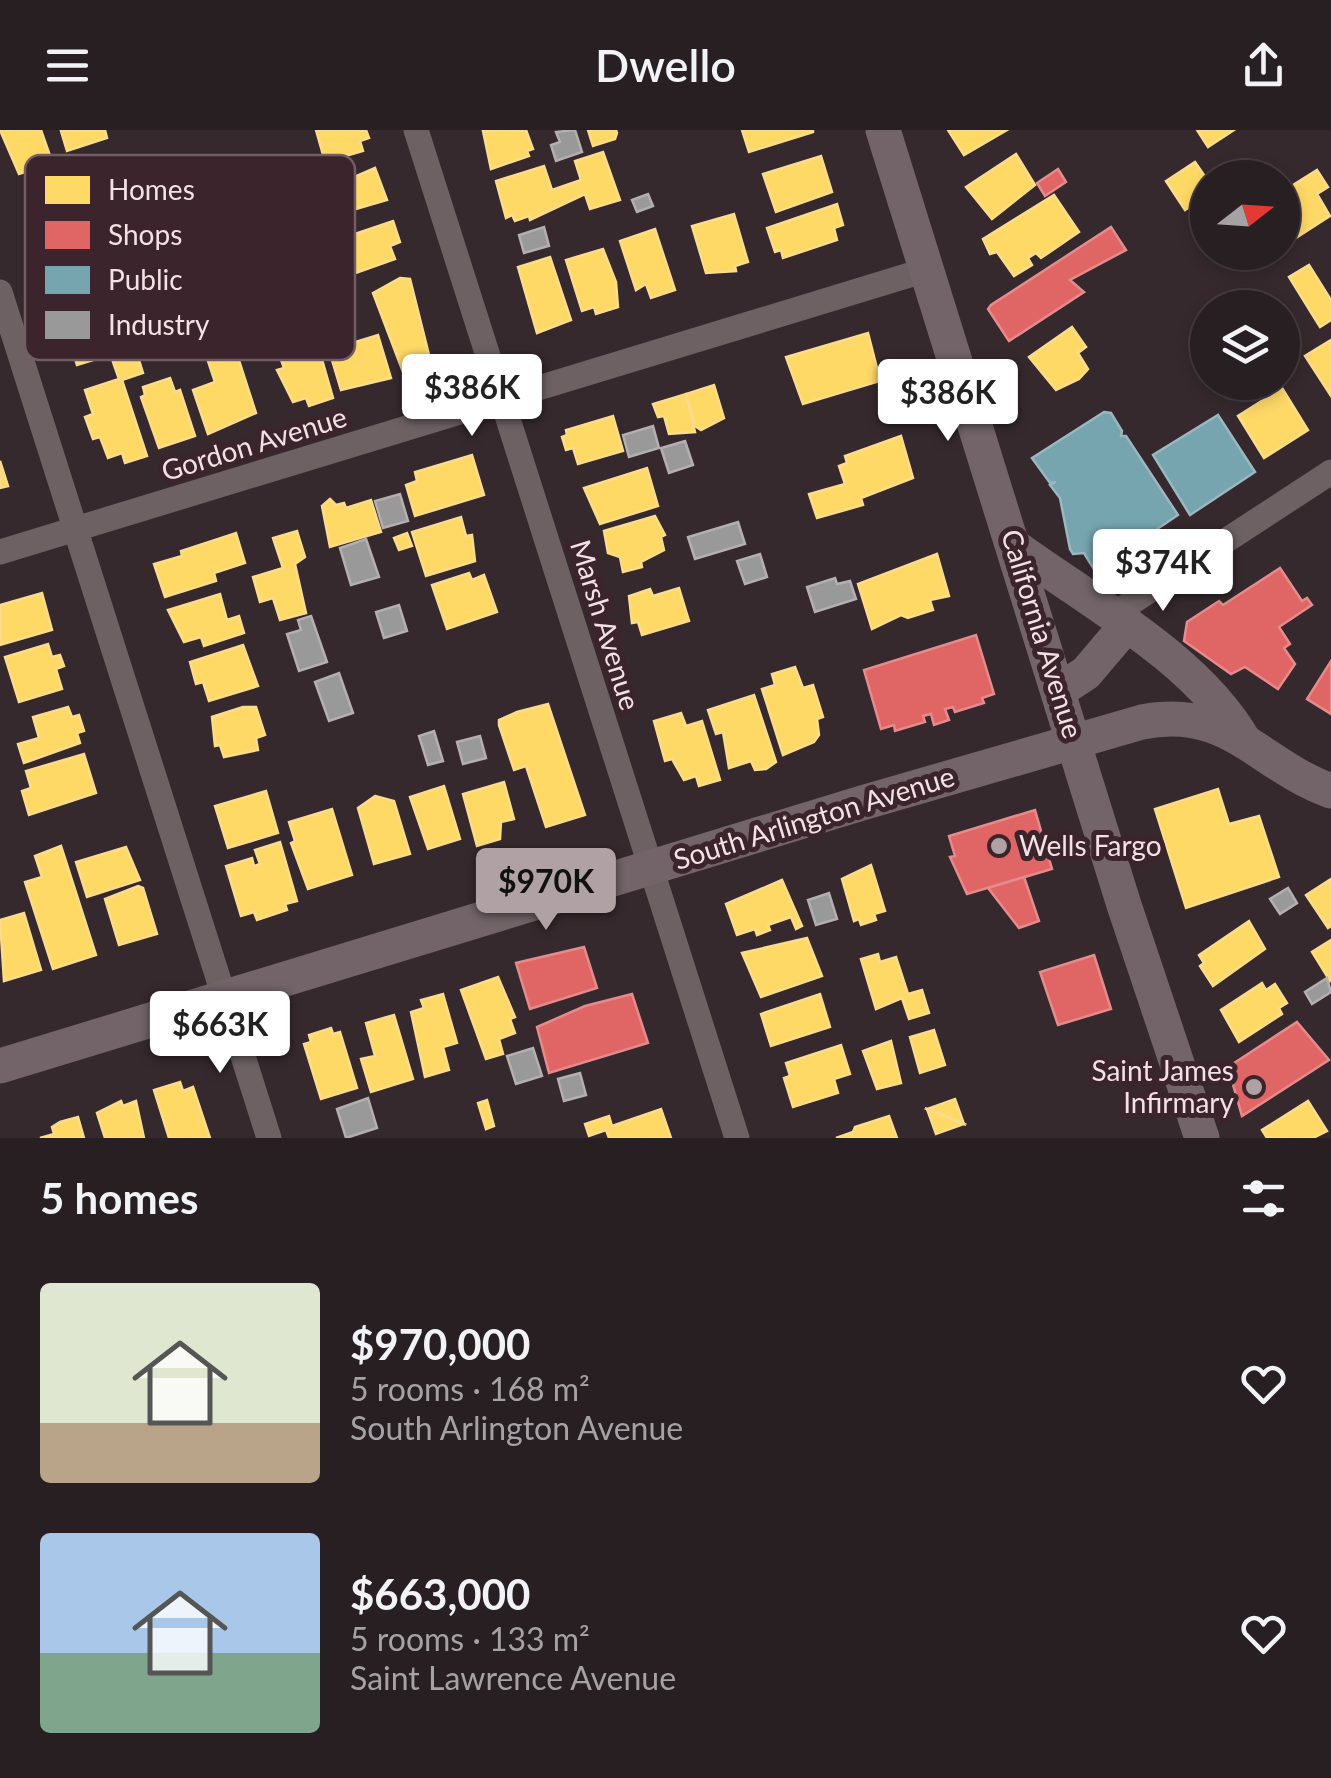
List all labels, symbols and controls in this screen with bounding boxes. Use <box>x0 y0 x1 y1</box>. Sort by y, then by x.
icon: menu <box>40 38 95 93</box>
text: Dwello <box>595 38 736 92</box>
icon: share <box>1236 38 1291 93</box>
legend <box>25 155 355 360</box>
north arrow <box>1190 160 1300 270</box>
map controls <box>1190 160 1300 400</box>
text: Homes <box>108 172 195 206</box>
text: Shops <box>108 217 182 251</box>
text: Public <box>108 262 183 296</box>
button: layers <box>1190 290 1300 400</box>
text: Industry <box>108 307 210 341</box>
pin: $386K <box>402 354 542 439</box>
pin: $386K <box>878 359 1018 444</box>
text: $386K <box>424 367 520 406</box>
text: $386K <box>900 372 996 411</box>
street label: Gordon Avenue <box>157 399 350 487</box>
street label: California Avenue <box>995 525 1091 742</box>
pin: $374K <box>1093 529 1233 614</box>
street label: Marsh Avenue <box>564 535 648 714</box>
text: $374K <box>1115 542 1211 581</box>
street label: South Arlington Avenue <box>669 758 958 876</box>
place label: Wells Fargo <box>1019 828 1162 862</box>
marker: Wells Fargo <box>988 835 1010 857</box>
pin: $970K <box>476 848 616 933</box>
text: $970K <box>498 861 594 900</box>
pin: $663K <box>150 991 290 1076</box>
text: $663K <box>172 1004 268 1043</box>
place label: Saint James Infirmary <box>1091 1053 1235 1119</box>
marker: Saint James Infirmary <box>1243 1076 1265 1098</box>
icon: filters <box>1236 1171 1291 1226</box>
text: 5 homes <box>40 1173 198 1223</box>
text: $970,000 <box>350 1319 530 1369</box>
icon: home <box>120 1323 240 1443</box>
icon: heart <box>1236 1356 1291 1411</box>
text: 5 rooms · 168 m² <box>350 1369 590 1408</box>
text: South Arlington Avenue <box>350 1408 683 1447</box>
text: $663,000 <box>350 1569 530 1619</box>
icon: home <box>120 1573 240 1693</box>
icon: heart <box>1236 1606 1291 1661</box>
text: 5 rooms · 133 m² <box>350 1619 590 1658</box>
text: Saint Lawrence Avenue <box>350 1658 676 1697</box>

